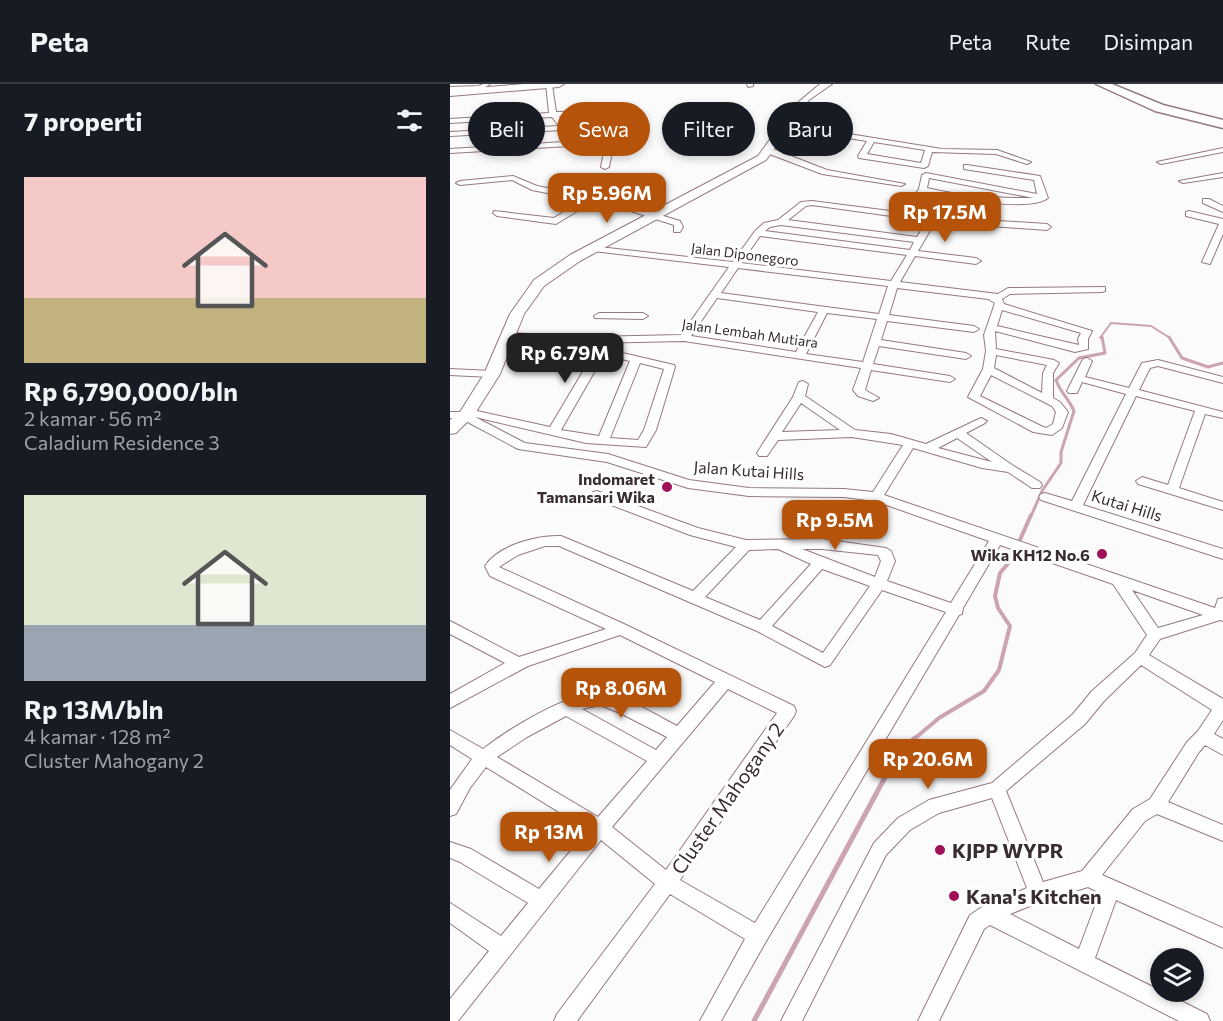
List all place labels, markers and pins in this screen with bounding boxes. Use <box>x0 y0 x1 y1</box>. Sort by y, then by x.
pin: Rp 5.96M <box>545 173 669 224</box>
pin: Rp 17.5M <box>883 192 1007 243</box>
pin: Rp 6.79M <box>503 333 627 384</box>
place label: Indomaret Tamansari Wika <box>537 469 655 506</box>
marker: Indomaret Tamansari Wika <box>660 480 674 494</box>
pin: Rp 9.5M <box>780 500 890 551</box>
place label: Wika KH12 No.6 <box>970 545 1090 564</box>
marker: Wika KH12 No.6 <box>1095 547 1109 561</box>
pin: Rp 8.06M <box>559 668 683 719</box>
pin: Rp 20.6M <box>866 739 990 790</box>
pin: Rp 13M <box>500 812 598 863</box>
place label: KJPP WYPR <box>952 838 1064 862</box>
marker: KJPP WYPR <box>933 843 947 857</box>
place label: Kana's Kitchen <box>966 884 1102 908</box>
marker: Kana's Kitchen <box>947 889 961 903</box>

